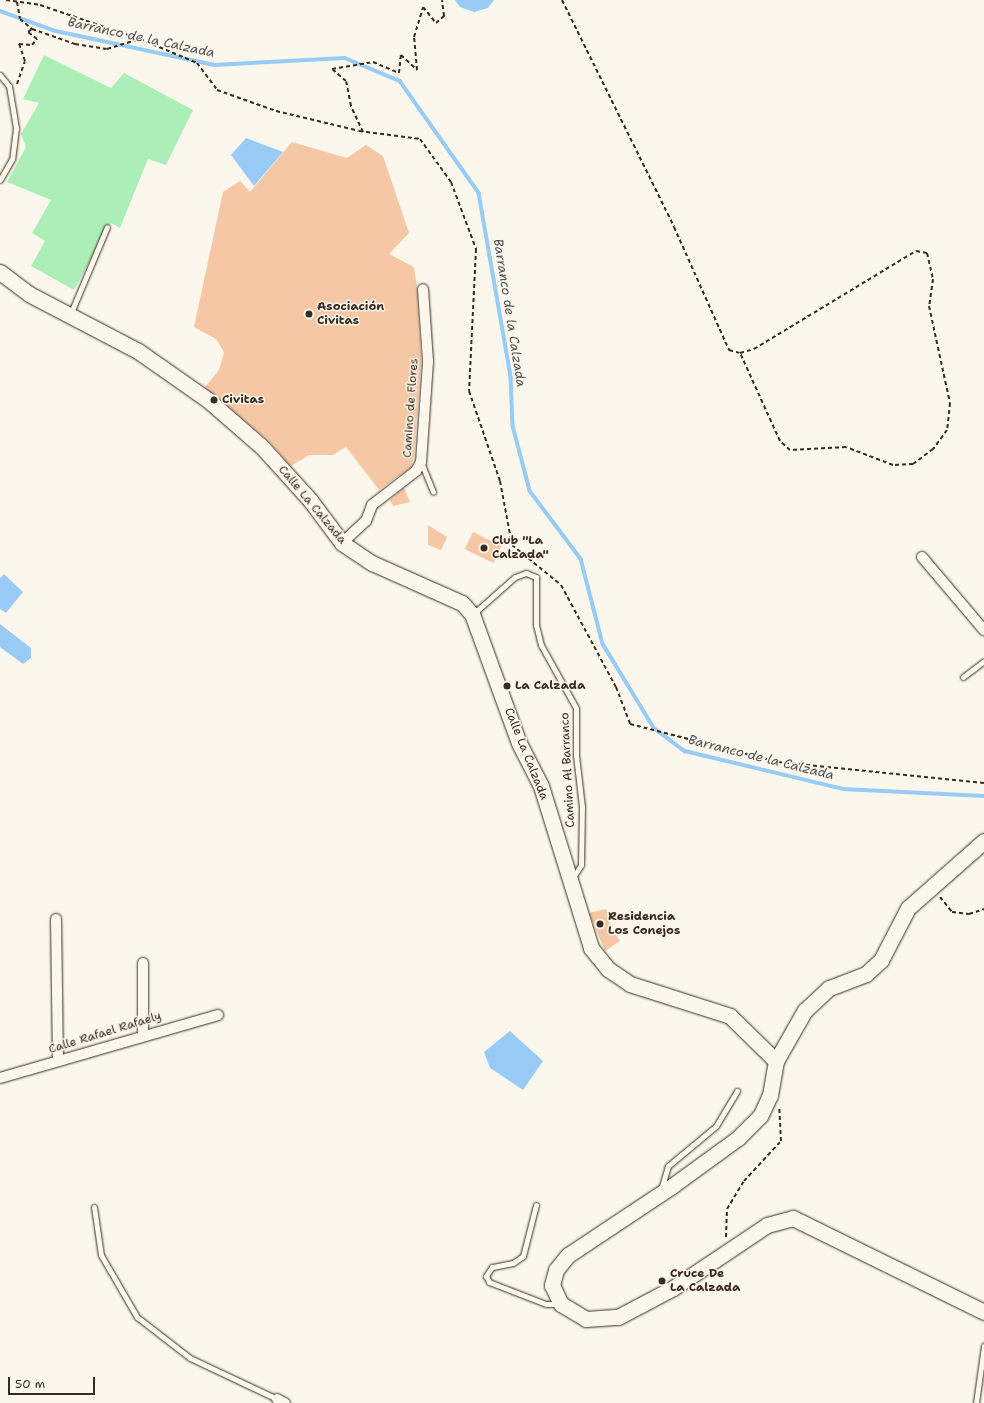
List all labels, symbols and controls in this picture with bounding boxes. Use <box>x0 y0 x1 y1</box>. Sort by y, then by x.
water label: Barranco de la Calzada <box>66 15 216 61</box>
water label: Barranco de la Calzada <box>490 238 528 388</box>
place label: Asociación Civitas <box>317 300 384 328</box>
marker: Asociación Civitas <box>304 309 314 319</box>
street label: Camino de Flores <box>400 358 422 458</box>
place label: Civitas <box>222 393 264 407</box>
marker: Civitas <box>209 395 219 405</box>
street label: Calle La Calzada <box>275 463 349 547</box>
place label: Club "La Calzada" <box>492 534 549 562</box>
marker: Club "La Calzada" <box>479 543 489 553</box>
place label: La Calzada <box>515 679 585 693</box>
marker: La Calzada <box>502 681 512 691</box>
street label: Calle La Calzada <box>501 706 551 802</box>
street label: Camino Al Barranco <box>558 712 578 828</box>
water label: Barranco de la Calzada <box>686 732 836 784</box>
place label: Residencia Los Conejos <box>608 910 680 938</box>
marker: Residencia Los Conejos <box>595 919 605 929</box>
street label: Calle Rafael Rafaely <box>47 1009 163 1057</box>
place label: Cruce De La Calzada <box>670 1267 740 1295</box>
marker: Cruce De La Calzada <box>657 1276 667 1286</box>
scale bar <box>10 1369 97 1395</box>
text: 50 m <box>15 1376 45 1392</box>

